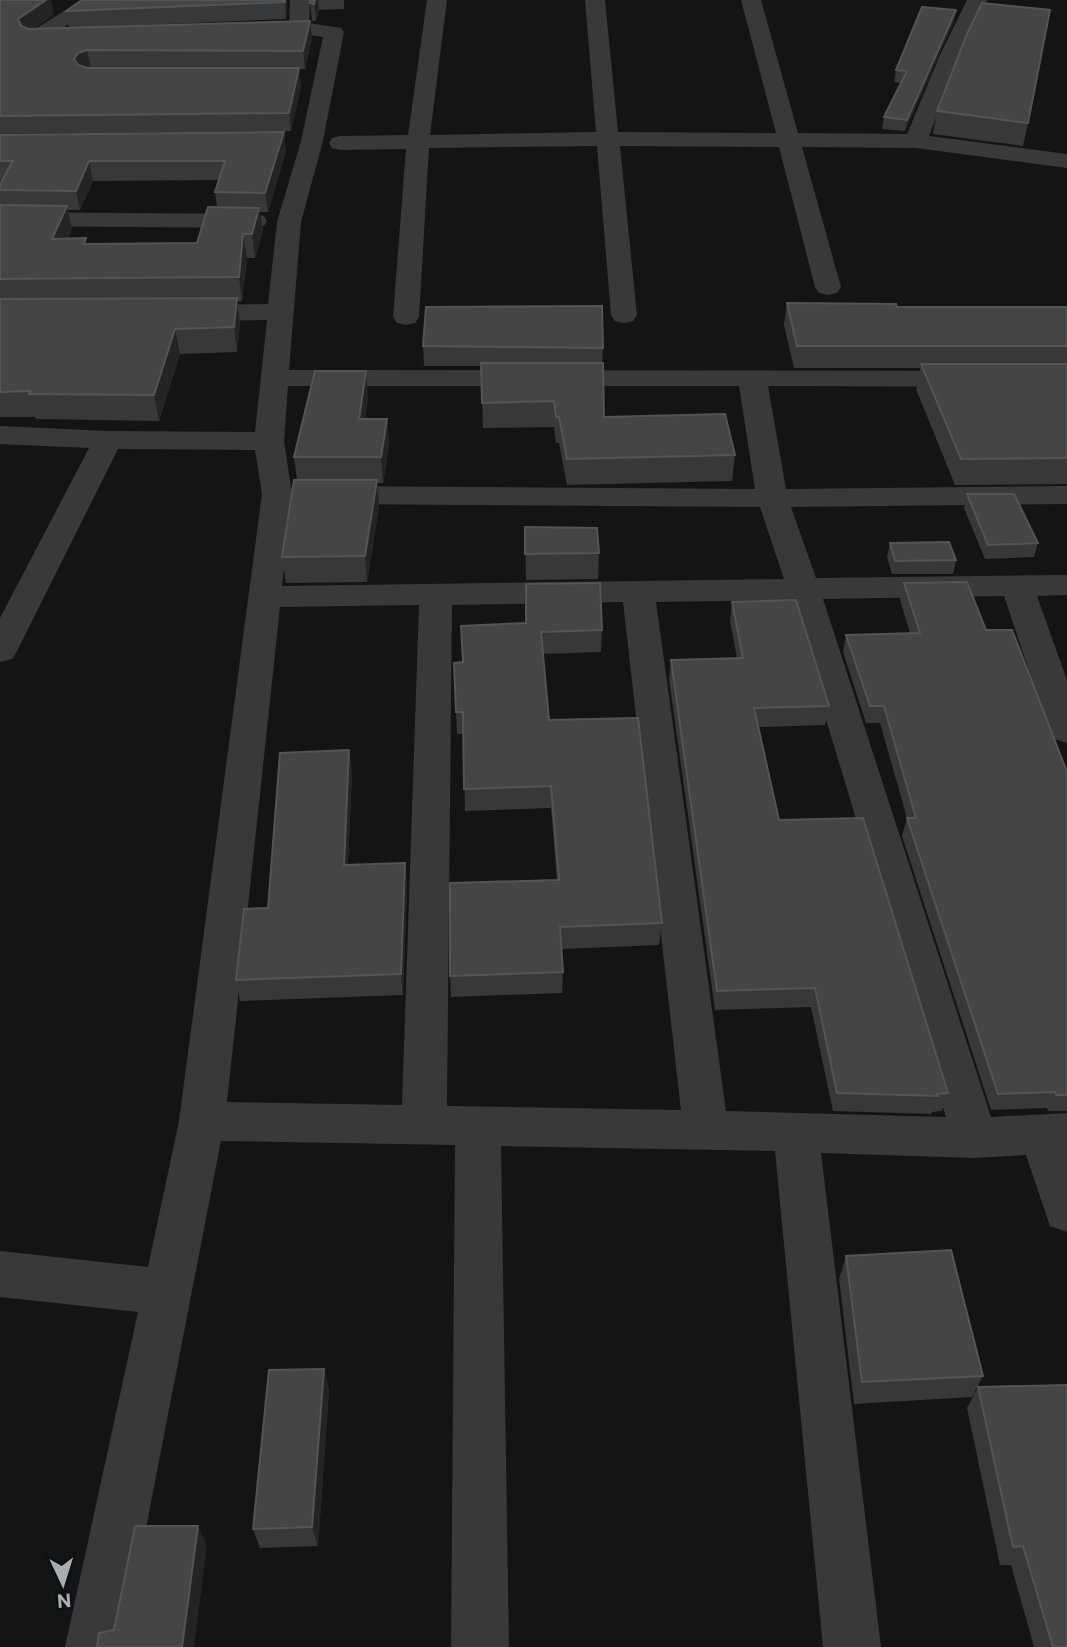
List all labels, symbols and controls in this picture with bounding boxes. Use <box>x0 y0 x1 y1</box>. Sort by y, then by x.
north arrow <box>28 1549 98 1619</box>
text: N <box>56 1589 72 1613</box>

